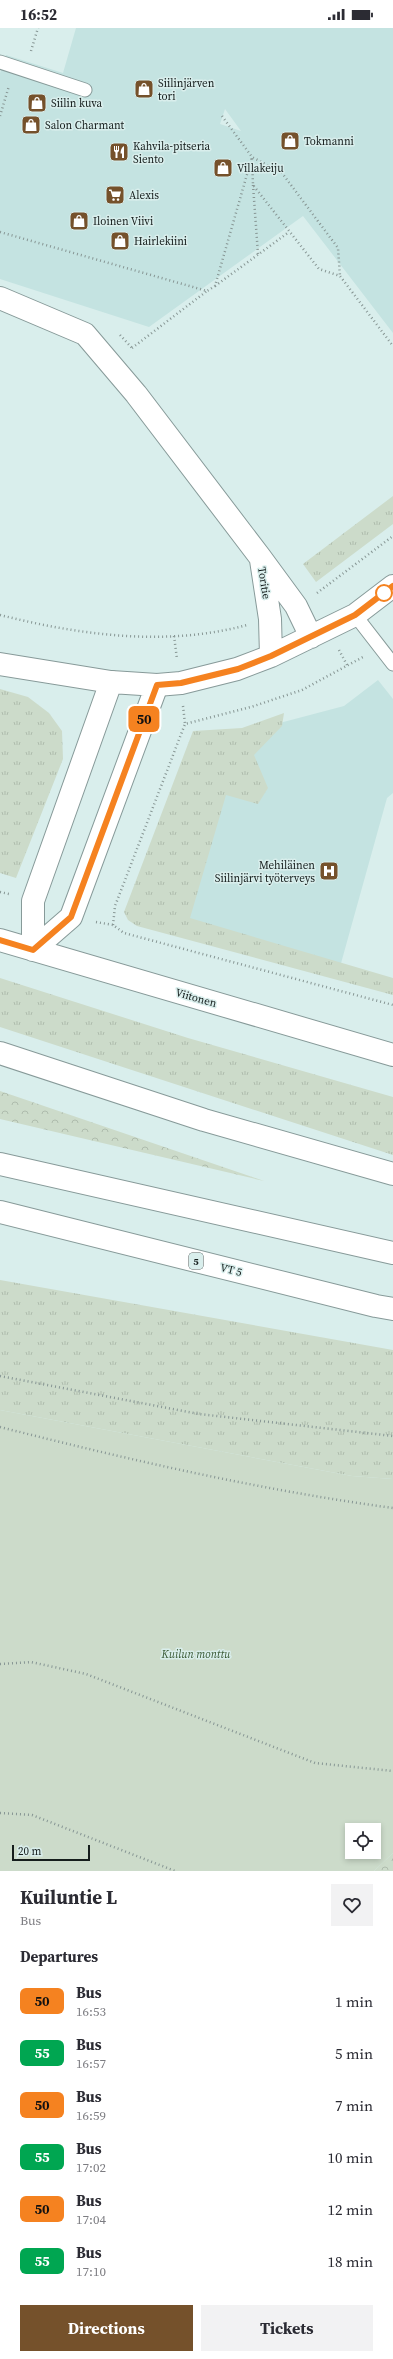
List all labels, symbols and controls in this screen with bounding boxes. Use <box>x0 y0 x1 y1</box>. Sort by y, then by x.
text: 16:52 <box>20 4 57 25</box>
place label: Siilinjärven tori <box>158 76 215 104</box>
shop icon: Siilinjärven tori <box>133 78 155 100</box>
shop icon: Siilin kuva <box>26 92 48 114</box>
place label: Siilin kuva <box>51 96 103 111</box>
shop icon: Salon Charmant <box>20 114 42 136</box>
place label: Salon Charmant <box>45 118 125 133</box>
shop icon: Tokmanni <box>279 130 301 152</box>
place label: Tokmanni <box>304 134 354 149</box>
place label: Kahvila-pitseria Siento <box>133 139 211 167</box>
restaurant icon: Kahvila-pitseria Siento <box>108 141 130 163</box>
shop icon: Villakeiju <box>212 157 234 179</box>
place label: Villakeiju <box>237 161 284 176</box>
supermarket icon: Alexis <box>104 184 126 206</box>
place label: Alexis <box>129 188 159 203</box>
shop icon: Iloinen Viivi <box>68 210 90 232</box>
place label: Iloinen Viivi <box>93 214 153 229</box>
shop icon: Hairlekiini <box>109 230 131 252</box>
place label: Hairlekiini <box>134 234 187 249</box>
street label: Toritie <box>254 566 274 601</box>
unlabelled marker <box>375 584 393 602</box>
line badge: 50 <box>126 706 162 732</box>
text: 50 <box>136 709 152 729</box>
place label: Mehiläinen Siilinjärvi työterveys <box>215 858 315 886</box>
hospital icon: Mehiläinen Siilinjärvi työterveys <box>318 860 340 882</box>
street label: Viitonen <box>174 985 219 1011</box>
road number: 5 <box>189 1253 203 1269</box>
street label: VT 5 <box>219 1260 244 1280</box>
park label: Kuilun monttu <box>161 1647 231 1662</box>
map controls <box>345 1823 381 1859</box>
button: locate <box>345 1823 381 1859</box>
scale bar <box>12 1843 90 1862</box>
text: 20 m <box>18 1844 41 1859</box>
text: Kuiluntie L <box>20 1884 117 1910</box>
button: heart <box>331 1884 373 1926</box>
text: Bus <box>20 1912 41 1929</box>
text: Departures <box>20 1946 98 1967</box>
text: Bus <box>76 1982 102 2003</box>
text: 50 <box>34 1991 50 2011</box>
text: 1 min <box>335 1991 373 2012</box>
text: 16:53 <box>76 2003 106 2020</box>
text: Bus <box>76 2034 102 2055</box>
text: 55 <box>34 2043 50 2063</box>
text: 5 min <box>335 2043 373 2064</box>
text: 16:57 <box>76 2055 106 2072</box>
text: Bus <box>76 2086 102 2107</box>
text: 50 <box>34 2095 50 2115</box>
text: 7 min <box>335 2095 373 2116</box>
text: 16:59 <box>76 2107 106 2124</box>
text: Bus <box>76 2138 102 2159</box>
text: 55 <box>34 2147 50 2167</box>
text: 10 min <box>327 2147 373 2168</box>
text: 17:02 <box>76 2159 106 2176</box>
text: Bus <box>76 2190 102 2211</box>
text: 50 <box>34 2199 50 2219</box>
text: 12 min <box>327 2199 373 2220</box>
text: 17:04 <box>76 2211 106 2228</box>
text: Bus <box>76 2242 102 2263</box>
text: 55 <box>34 2251 50 2271</box>
text: 18 min <box>327 2251 373 2272</box>
text: 17:10 <box>76 2263 106 2280</box>
button: Directions <box>20 2305 193 2351</box>
button: Tickets <box>201 2305 373 2351</box>

